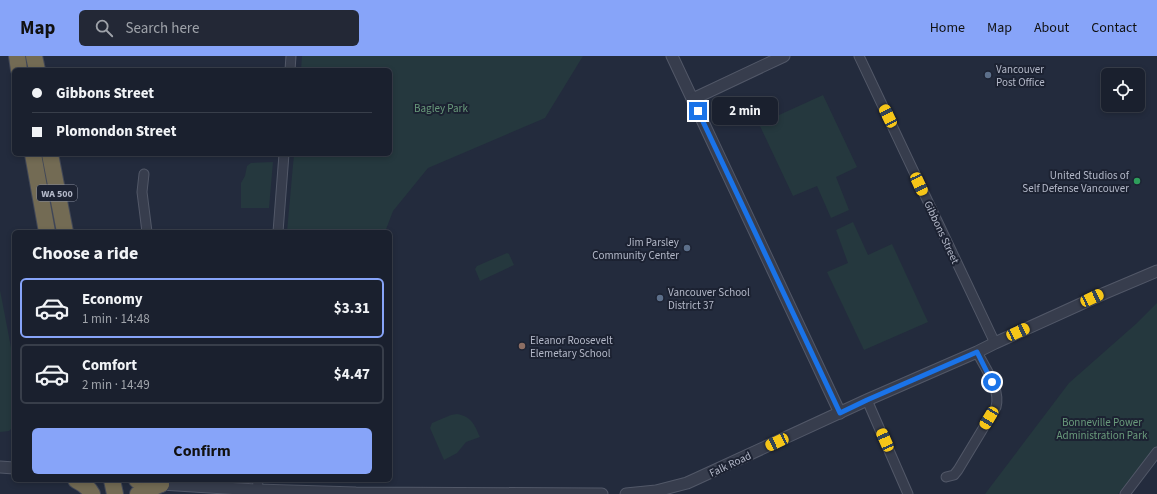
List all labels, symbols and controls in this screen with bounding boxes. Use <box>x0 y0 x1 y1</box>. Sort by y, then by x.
search box <box>79 10 359 46</box>
text: Map <box>20 15 55 42</box>
icon: search <box>93 17 115 39</box>
text: Search here <box>125 18 199 39</box>
text: Home <box>930 18 965 38</box>
text: Map <box>987 18 1012 38</box>
text: About <box>1034 18 1069 38</box>
text: Contact <box>1091 18 1137 38</box>
place label: Vancouver Post Office <box>996 62 1045 90</box>
map controls <box>1101 68 1145 112</box>
button: locate <box>1101 68 1145 112</box>
marker: Vancouver Post Office <box>983 70 993 80</box>
text: Gibbons Street <box>56 83 154 104</box>
callout: 2 min <box>712 97 778 125</box>
park label: Bagley Park <box>414 101 468 116</box>
route end <box>689 102 707 120</box>
text: 2 min <box>729 102 761 120</box>
car <box>877 103 899 129</box>
text: Plomondon Street <box>56 121 176 142</box>
place label: United Studios of Self Defense Vancouver <box>1022 168 1130 196</box>
car <box>908 171 930 197</box>
marker: United Studios of Self Defense Vancouver <box>1132 176 1142 186</box>
road number: WA 500 <box>37 185 77 201</box>
street label: Gibbons Street <box>920 198 963 266</box>
place label: Jim Parsley Community Center <box>592 235 679 263</box>
text: Choose a ride <box>32 241 138 266</box>
marker: Jim Parsley Community Center <box>682 243 692 253</box>
place label: Vancouver School District 37 <box>668 285 750 313</box>
car <box>1079 287 1105 309</box>
text: Economy <box>82 289 143 310</box>
icon: car <box>34 290 70 326</box>
marker: Vancouver School District 37 <box>655 293 665 303</box>
text: $3.31 <box>334 298 370 319</box>
text: 1 min · 14:48 <box>82 310 150 328</box>
car <box>1005 321 1031 343</box>
place label: Eleanor Roosevelt Elemetary School <box>530 333 613 361</box>
marker: Eleanor Roosevelt Elemetary School <box>517 341 527 351</box>
text: Comfort <box>82 355 137 376</box>
icon: car <box>34 356 70 392</box>
text: $4.47 <box>334 364 370 385</box>
route start <box>983 373 1001 391</box>
text: 2 min · 14:49 <box>82 376 150 394</box>
car <box>978 405 1000 431</box>
park label: Bonneville Power Administration Park <box>1057 415 1148 443</box>
car <box>875 427 895 453</box>
button: Confirm <box>32 428 372 474</box>
car <box>764 431 790 453</box>
street label: Falk Road <box>707 448 754 481</box>

